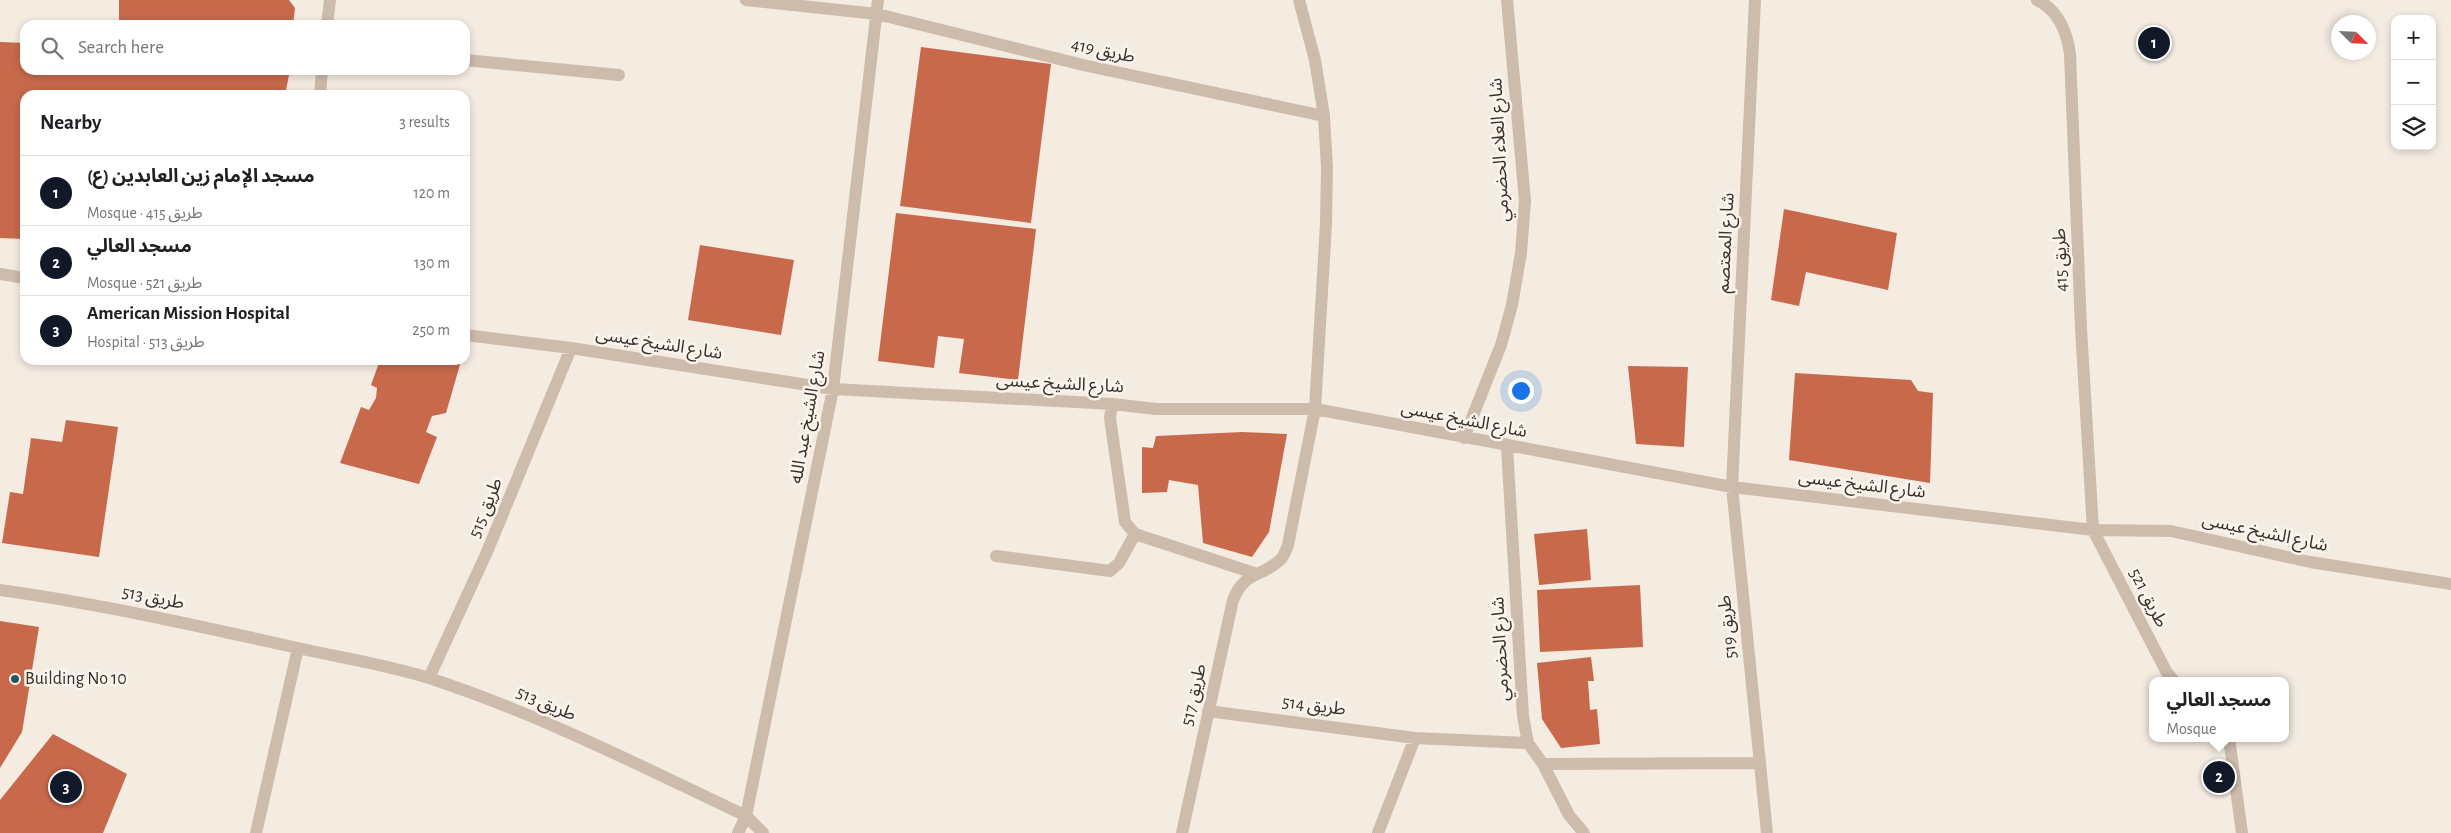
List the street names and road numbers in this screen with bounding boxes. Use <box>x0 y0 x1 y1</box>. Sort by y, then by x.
street label: طريق 419 <box>1069 35 1137 68</box>
street label: شارع العلاء الحضرمي <box>1487 77 1517 222</box>
street label: شارع المعتصم <box>1714 192 1742 294</box>
street label: طريق 415 <box>2051 228 2072 292</box>
street label: شارع الشيخ عيسى <box>594 325 724 367</box>
street label: شارع الشيخ عبد الله <box>787 349 832 486</box>
street label: شارع الشيخ عيسى <box>995 372 1124 400</box>
street label: شارع الشيخ عيسى <box>1399 399 1529 445</box>
street label: شارع الشيخ عيسى <box>1797 468 1927 506</box>
street label: طريق 515 <box>466 475 507 541</box>
street label: شارع الشيخ عيسى <box>2200 511 2329 559</box>
street label: طريق 521 <box>2125 566 2170 631</box>
street label: طريق 513 <box>120 583 186 614</box>
street label: طريق 519 <box>1716 594 1741 660</box>
street label: شارع الحضرمي <box>1489 596 1517 702</box>
street label: طريق 517 <box>1178 662 1211 728</box>
street label: طريق 513 <box>513 683 578 725</box>
street label: طريق 514 <box>1281 693 1347 720</box>

